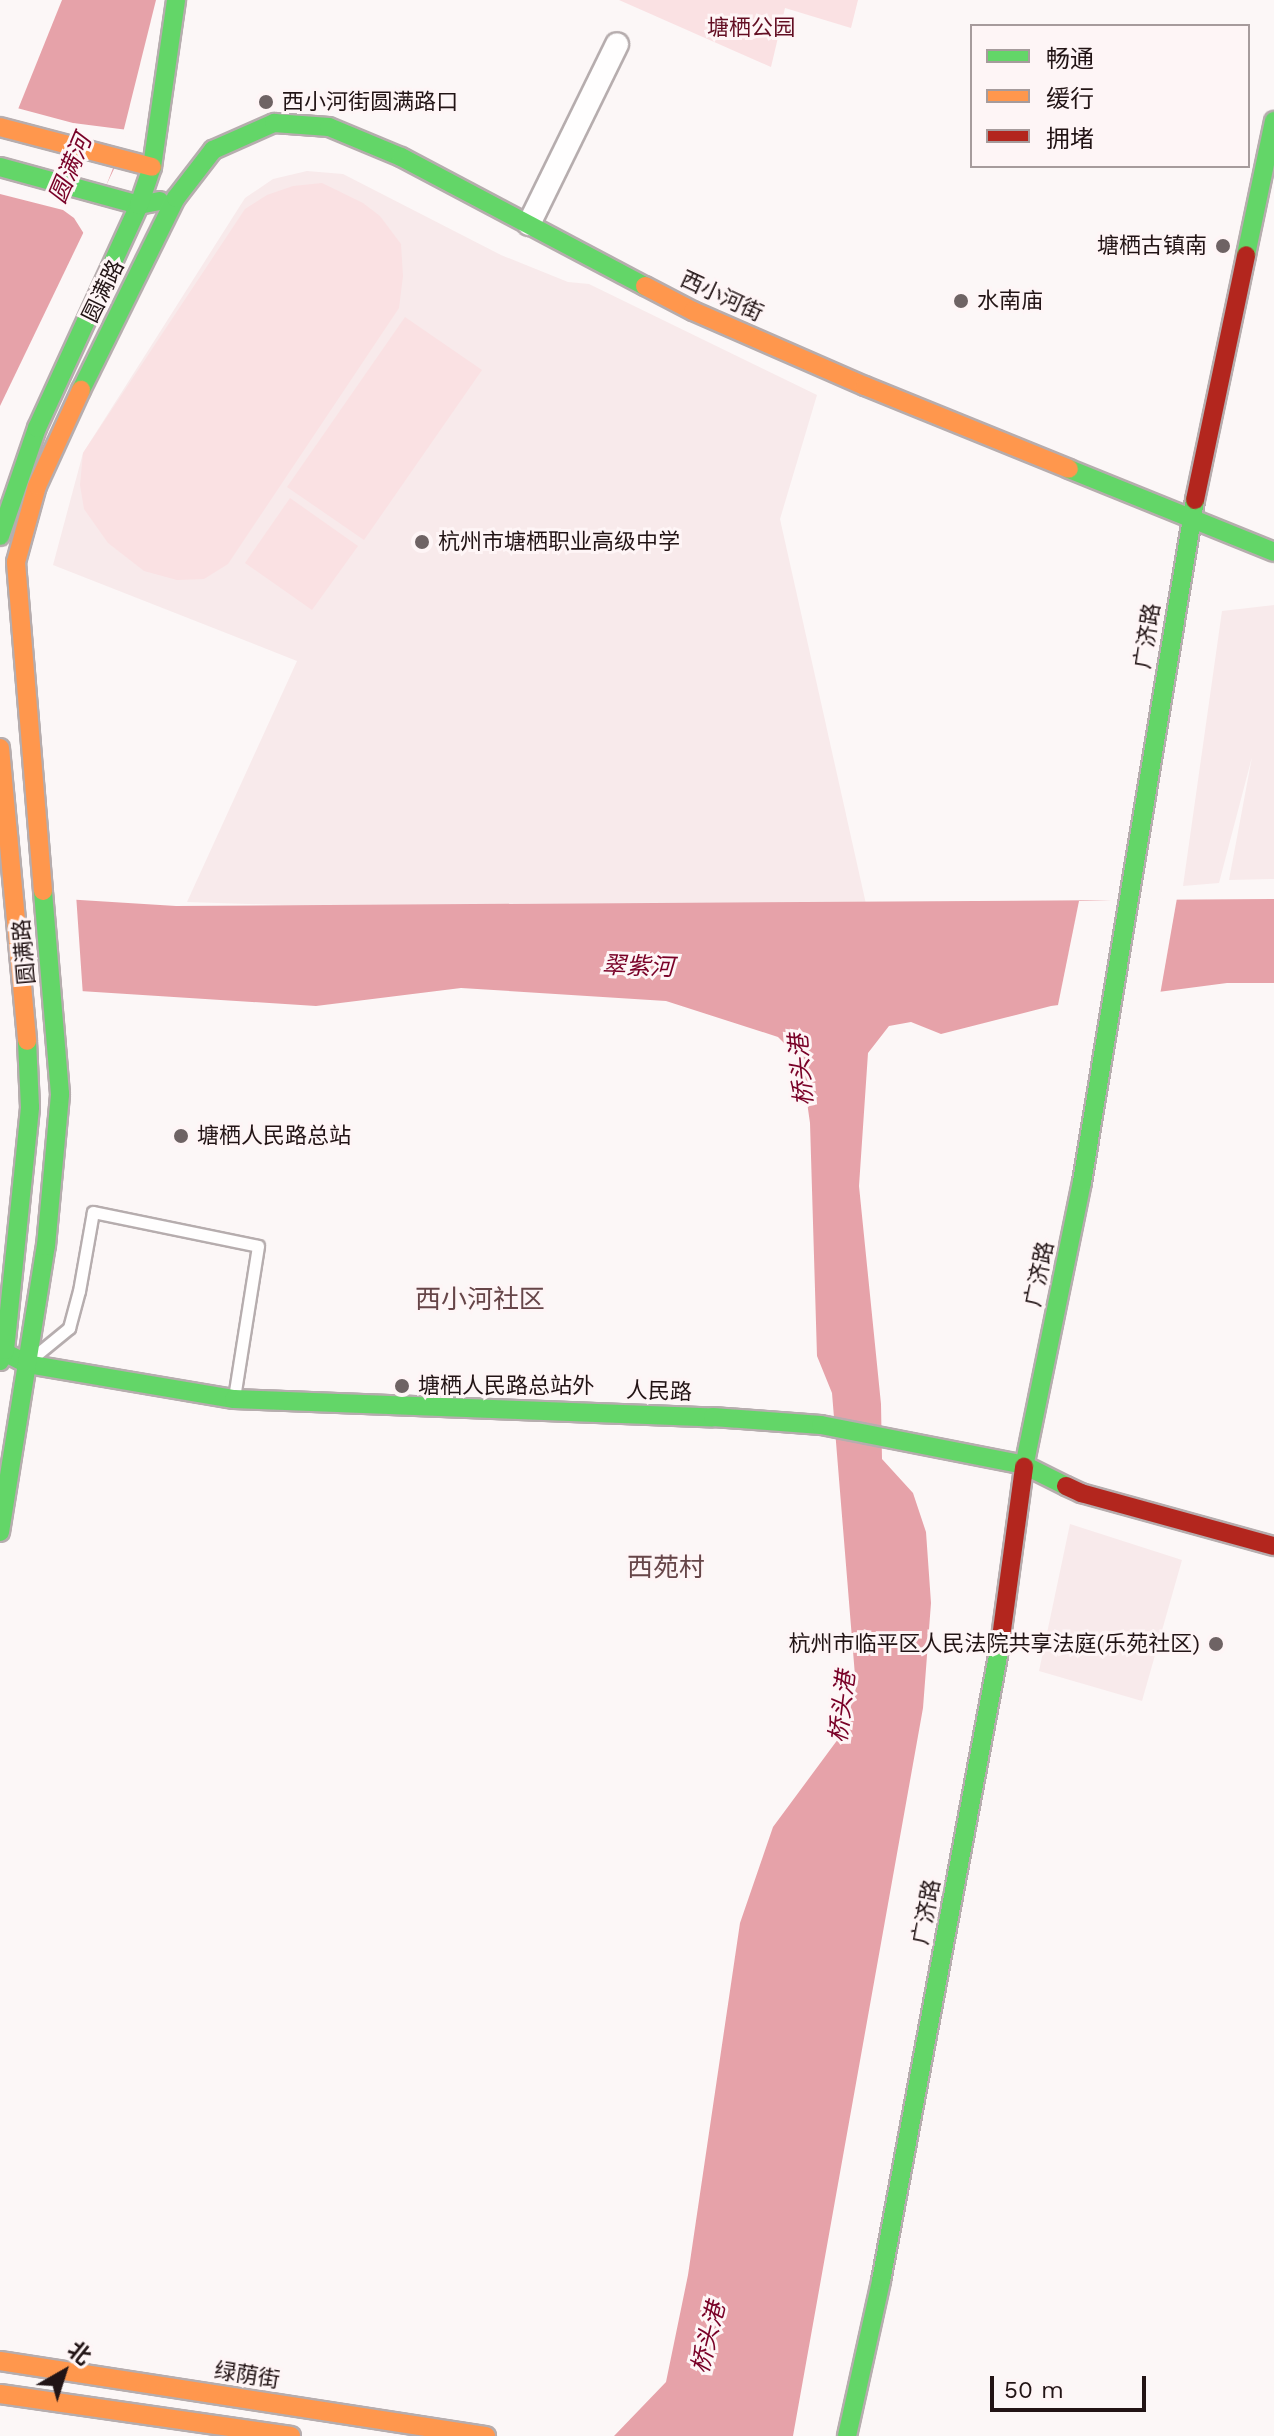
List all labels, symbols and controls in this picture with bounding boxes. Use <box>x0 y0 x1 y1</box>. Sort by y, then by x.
park label: 塘栖公园 <box>707 15 795 41</box>
legend <box>970 24 1250 168</box>
text: 畅通 <box>1046 45 1094 73</box>
text: 缓行 <box>1046 85 1094 113</box>
place label: 西小河街圆满路口 <box>282 89 458 115</box>
marker: 西小河街圆满路口 <box>257 93 275 111</box>
text: 拥堵 <box>1046 125 1094 153</box>
water label: 圆满河 <box>44 130 98 208</box>
place label: 塘栖古镇南 <box>1097 233 1207 259</box>
marker: 塘栖古镇南 <box>1214 237 1232 255</box>
street label: 圆满路 <box>77 256 129 326</box>
street label: 西小河街 <box>677 265 767 327</box>
place label: 水南庙 <box>977 288 1043 314</box>
marker: 水南庙 <box>952 292 970 310</box>
place label: 杭州市塘栖职业高级中学 <box>438 529 680 555</box>
marker: 杭州市塘栖职业高级中学 <box>413 533 431 551</box>
street label: 广济路 <box>1129 601 1165 671</box>
street label: 圆满路 <box>8 918 40 986</box>
water label: 翠紫河 <box>602 951 674 983</box>
water label: 桥头港 <box>785 1033 819 1107</box>
place label: 塘栖人民路总站 <box>197 1123 351 1149</box>
marker: 塘栖人民路总站 <box>172 1127 190 1145</box>
street label: 广济路 <box>1019 1239 1059 1309</box>
district label: 西小河社区 <box>415 1284 545 1316</box>
place label: 塘栖人民路总站外 <box>418 1373 594 1399</box>
marker: 塘栖人民路总站外 <box>393 1377 411 1395</box>
street label: 人民路 <box>626 1377 692 1405</box>
district label: 西苑村 <box>627 1552 705 1584</box>
place label: 杭州市临平区人民法院共享法庭(乐苑社区) <box>789 1631 1200 1657</box>
marker: 杭州市临平区人民法院共享法庭(乐苑社区) <box>1207 1635 1225 1653</box>
water label: 桥头港 <box>824 1670 862 1744</box>
street label: 广济路 <box>907 1877 945 1947</box>
water label: 桥头港 <box>686 2300 732 2376</box>
north arrow <box>24 2332 104 2412</box>
text: 北 <box>63 2336 96 2370</box>
street label: 绿荫街 <box>212 2357 282 2393</box>
scale bar <box>994 2360 1150 2410</box>
text: 50 m <box>1004 2376 1064 2404</box>

